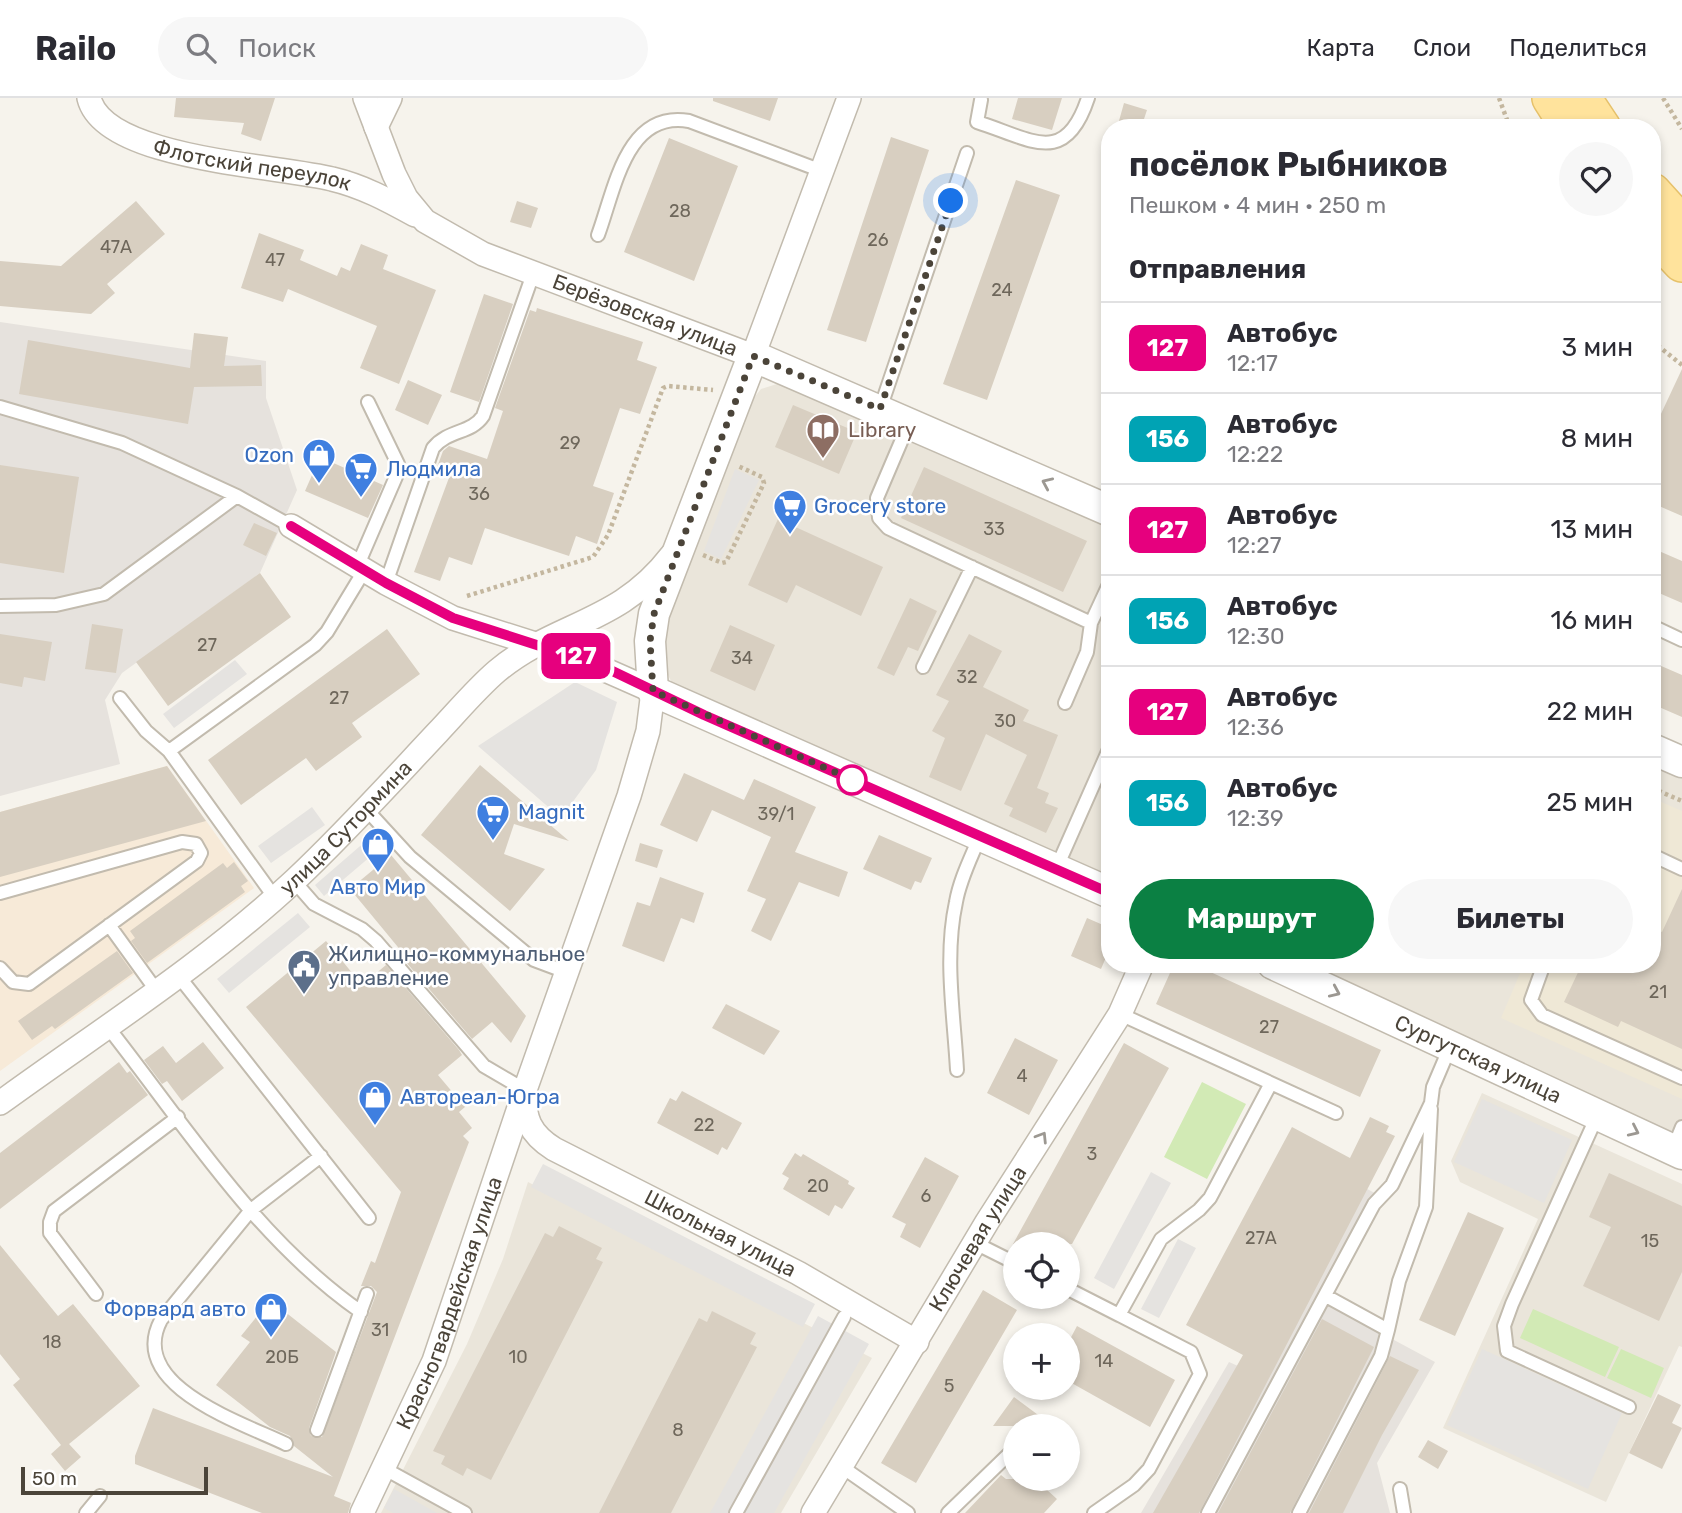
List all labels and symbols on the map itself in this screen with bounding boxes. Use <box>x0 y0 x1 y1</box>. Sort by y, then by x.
street label: Флотский переулок <box>150 133 354 196</box>
your location <box>933 183 968 218</box>
house number: 28 <box>669 200 691 222</box>
house number: 26 <box>867 229 889 251</box>
house number: 47А <box>100 236 132 258</box>
house number: 47 <box>265 249 285 271</box>
street label: Берёзовская улица <box>549 269 741 361</box>
house number: 24 <box>991 279 1013 301</box>
library icon: Library <box>804 411 842 460</box>
place label: Library <box>848 417 917 442</box>
house number: 29 <box>559 432 581 454</box>
shop icon: Ozon <box>300 436 338 485</box>
place label: Ozon <box>244 442 294 467</box>
supermarket icon: Людмила <box>342 450 380 499</box>
place label: Людмила <box>386 456 481 481</box>
one-way arrow <box>1042 477 1054 491</box>
house number: 36 <box>468 483 490 505</box>
supermarket icon: Grocery store <box>771 487 809 536</box>
place label: Grocery store <box>814 493 946 518</box>
house number: 33 <box>983 518 1005 540</box>
line badge: 127 <box>536 633 616 679</box>
house number: 27 <box>197 634 217 656</box>
house number: 34 <box>731 647 753 669</box>
house number: 32 <box>956 666 978 688</box>
house number: 27 <box>329 687 349 709</box>
house number: 30 <box>994 710 1016 732</box>
street label: улица Сутормина <box>274 755 417 900</box>
unlabelled marker <box>837 765 867 795</box>
supermarket icon: Magnit <box>474 793 512 842</box>
place label: Magnit <box>518 799 585 824</box>
house number: 39/1 <box>758 803 794 825</box>
shop icon: Авто Мир <box>359 825 397 874</box>
place label: Авто Мир <box>330 874 426 899</box>
place label: Жилищно-коммунальное управление <box>328 941 585 990</box>
public building icon: Жилищно-коммунальное управление <box>285 947 323 996</box>
house number: 21 <box>1649 981 1667 1003</box>
one-way arrow <box>1328 984 1340 998</box>
street label: Сургутская улица <box>1391 1009 1565 1108</box>
house number: 27 <box>1259 1016 1279 1038</box>
house number: 4 <box>1016 1065 1028 1087</box>
shop icon: Автореал-Югра <box>356 1078 394 1127</box>
place label: Автореал-Югра <box>400 1084 560 1109</box>
house number: 22 <box>693 1114 715 1136</box>
one-way arrow <box>1626 1123 1639 1137</box>
one-way arrow <box>1033 1132 1046 1145</box>
house number: 3 <box>1087 1143 1097 1165</box>
street label: Ключевая улица <box>923 1161 1032 1316</box>
street label: Красногвардейская улица <box>391 1173 507 1433</box>
house number: 20 <box>807 1175 829 1197</box>
street label: Школьная улица <box>640 1184 800 1282</box>
house number: 6 <box>921 1185 932 1207</box>
house number: 27А <box>1245 1227 1277 1249</box>
house number: 15 <box>1641 1230 1659 1252</box>
shop icon: Форвард авто <box>252 1290 290 1339</box>
place label: Форвард авто <box>104 1296 246 1321</box>
house number: 31 <box>371 1319 389 1341</box>
house number: 18 <box>42 1331 62 1353</box>
house number: 20Б <box>265 1346 299 1368</box>
house number: 10 <box>508 1346 528 1368</box>
house number: 14 <box>1095 1350 1113 1372</box>
house number: 5 <box>944 1375 954 1397</box>
house number: 8 <box>672 1419 684 1441</box>
scale bar <box>21 1464 208 1496</box>

